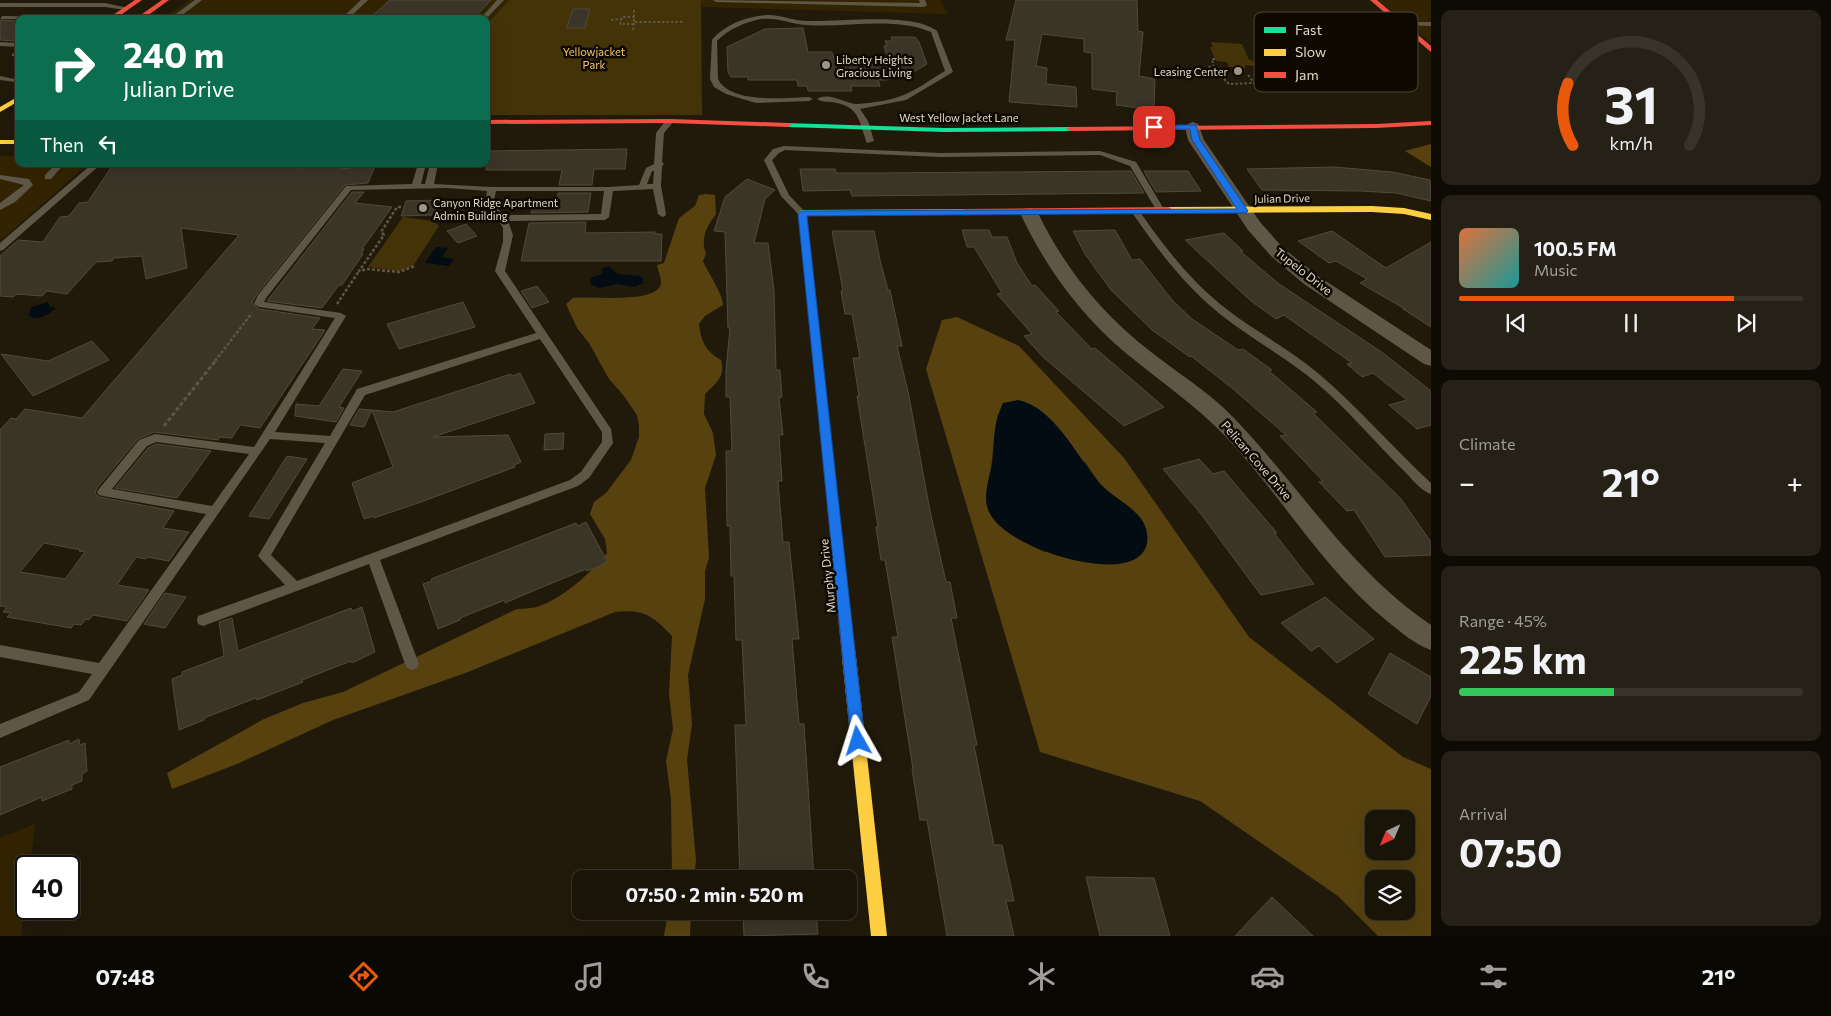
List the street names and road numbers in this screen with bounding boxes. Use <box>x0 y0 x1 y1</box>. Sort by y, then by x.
street label: West Yellow Jacket Lane <box>899 111 1019 125</box>
street label: Julian Drive <box>1254 191 1310 206</box>
street label: Tupelo Drive <box>1273 244 1335 298</box>
street label: Pelican Cove Drive <box>1219 418 1295 502</box>
street label: Murphy Drive <box>816 538 838 614</box>

